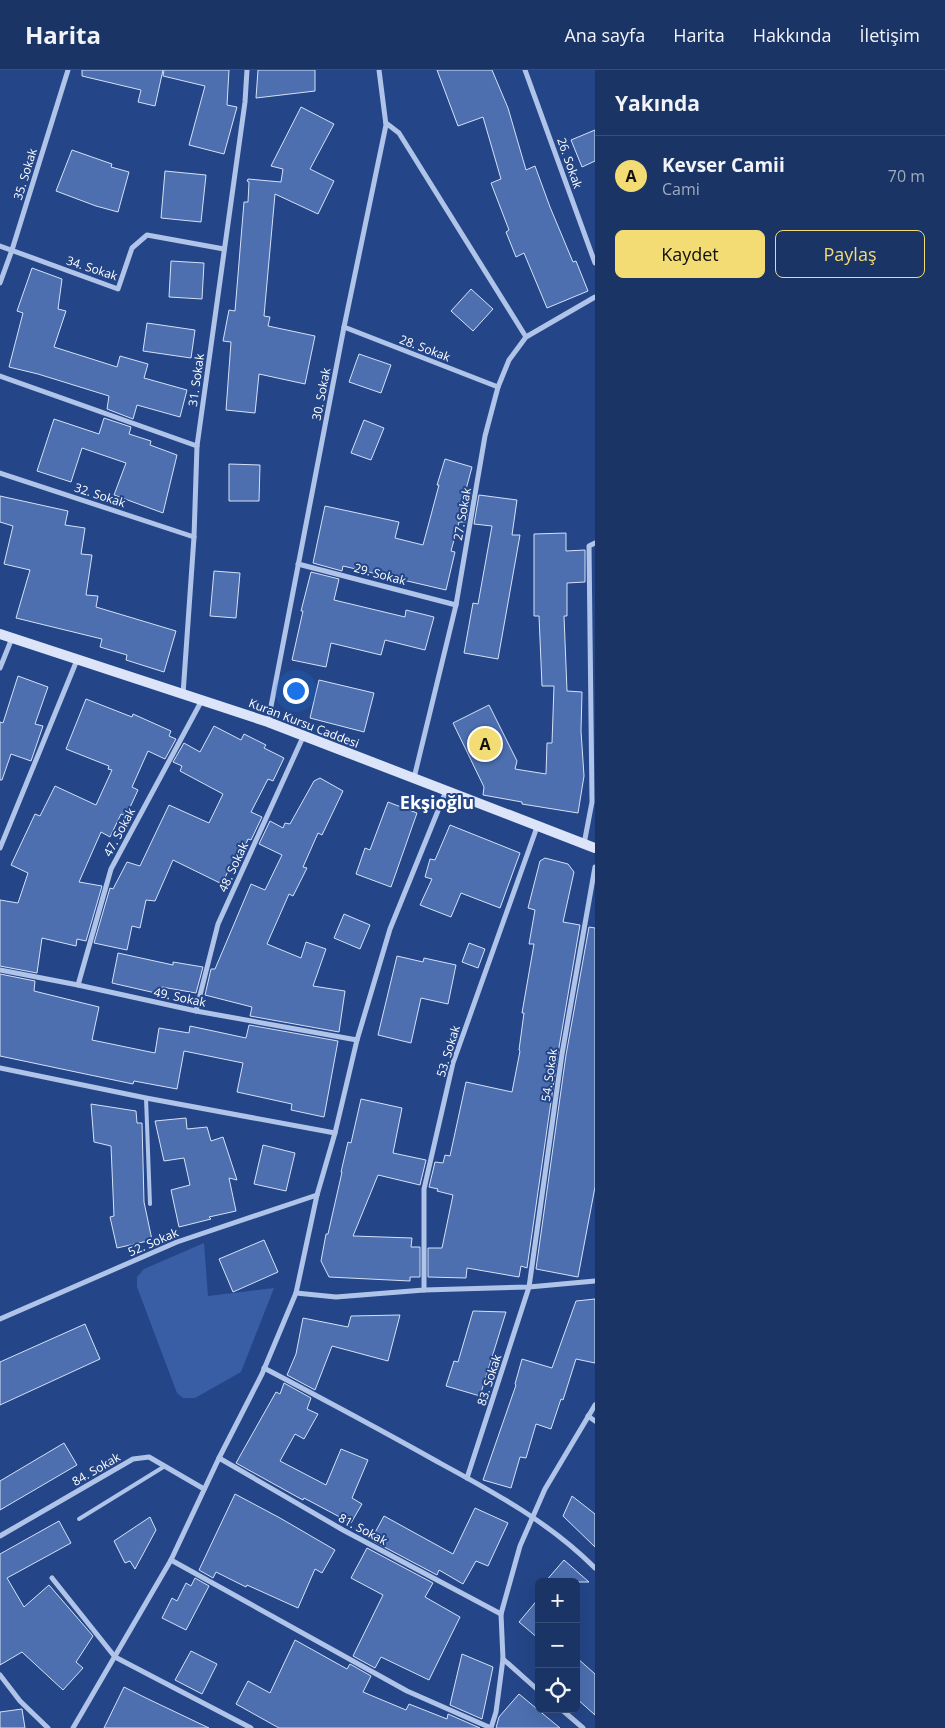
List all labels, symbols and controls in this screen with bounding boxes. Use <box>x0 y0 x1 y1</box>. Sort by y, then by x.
text: Harita <box>25 18 101 51</box>
text: Ana sayfa <box>564 23 645 47</box>
text: Harita <box>673 23 725 47</box>
text: Hakkında <box>753 23 832 47</box>
text: İletişim <box>860 23 920 47</box>
text: Yakında <box>615 89 700 117</box>
street label: 26. Sokak <box>553 135 587 192</box>
street label: 35. Sokak <box>9 145 41 202</box>
text: Kevser Camii <box>662 152 785 178</box>
text: A <box>625 165 637 187</box>
text: 70 m <box>888 165 925 187</box>
text: Cami <box>662 178 700 200</box>
button: Kaydet <box>615 230 765 278</box>
button: Paylaş <box>775 230 925 278</box>
street label: 34. Sokak <box>64 252 121 284</box>
street label: 28. Sokak <box>397 331 453 366</box>
street label: 31. Sokak <box>184 352 208 407</box>
street label: 30. Sokak <box>308 366 335 422</box>
street label: 32. Sokak <box>72 479 129 511</box>
street label: 27. Sokak <box>449 486 475 542</box>
street label: 29. Sokak <box>352 559 408 589</box>
your location <box>283 678 309 704</box>
street label: Kuran Kursu Caddesi <box>246 694 362 752</box>
pin: A <box>469 725 501 763</box>
district label: Ekşioğlu <box>400 790 474 814</box>
street label: 47. Sokak <box>99 804 139 859</box>
street label: 48. Sokak <box>214 839 252 895</box>
street label: 49. Sokak <box>152 983 208 1011</box>
street label: 53. Sokak <box>432 1022 464 1079</box>
street label: 54. Sokak <box>537 1047 561 1102</box>
street label: 52. Sokak <box>125 1224 181 1260</box>
street label: 83. Sokak <box>473 1351 505 1408</box>
street label: 84. Sokak <box>69 1448 124 1490</box>
street label: 81. Sokak <box>336 1509 391 1549</box>
map controls <box>535 1578 580 1713</box>
button: + <box>535 1578 580 1623</box>
button: − <box>535 1623 580 1668</box>
button: locate <box>535 1668 580 1713</box>

